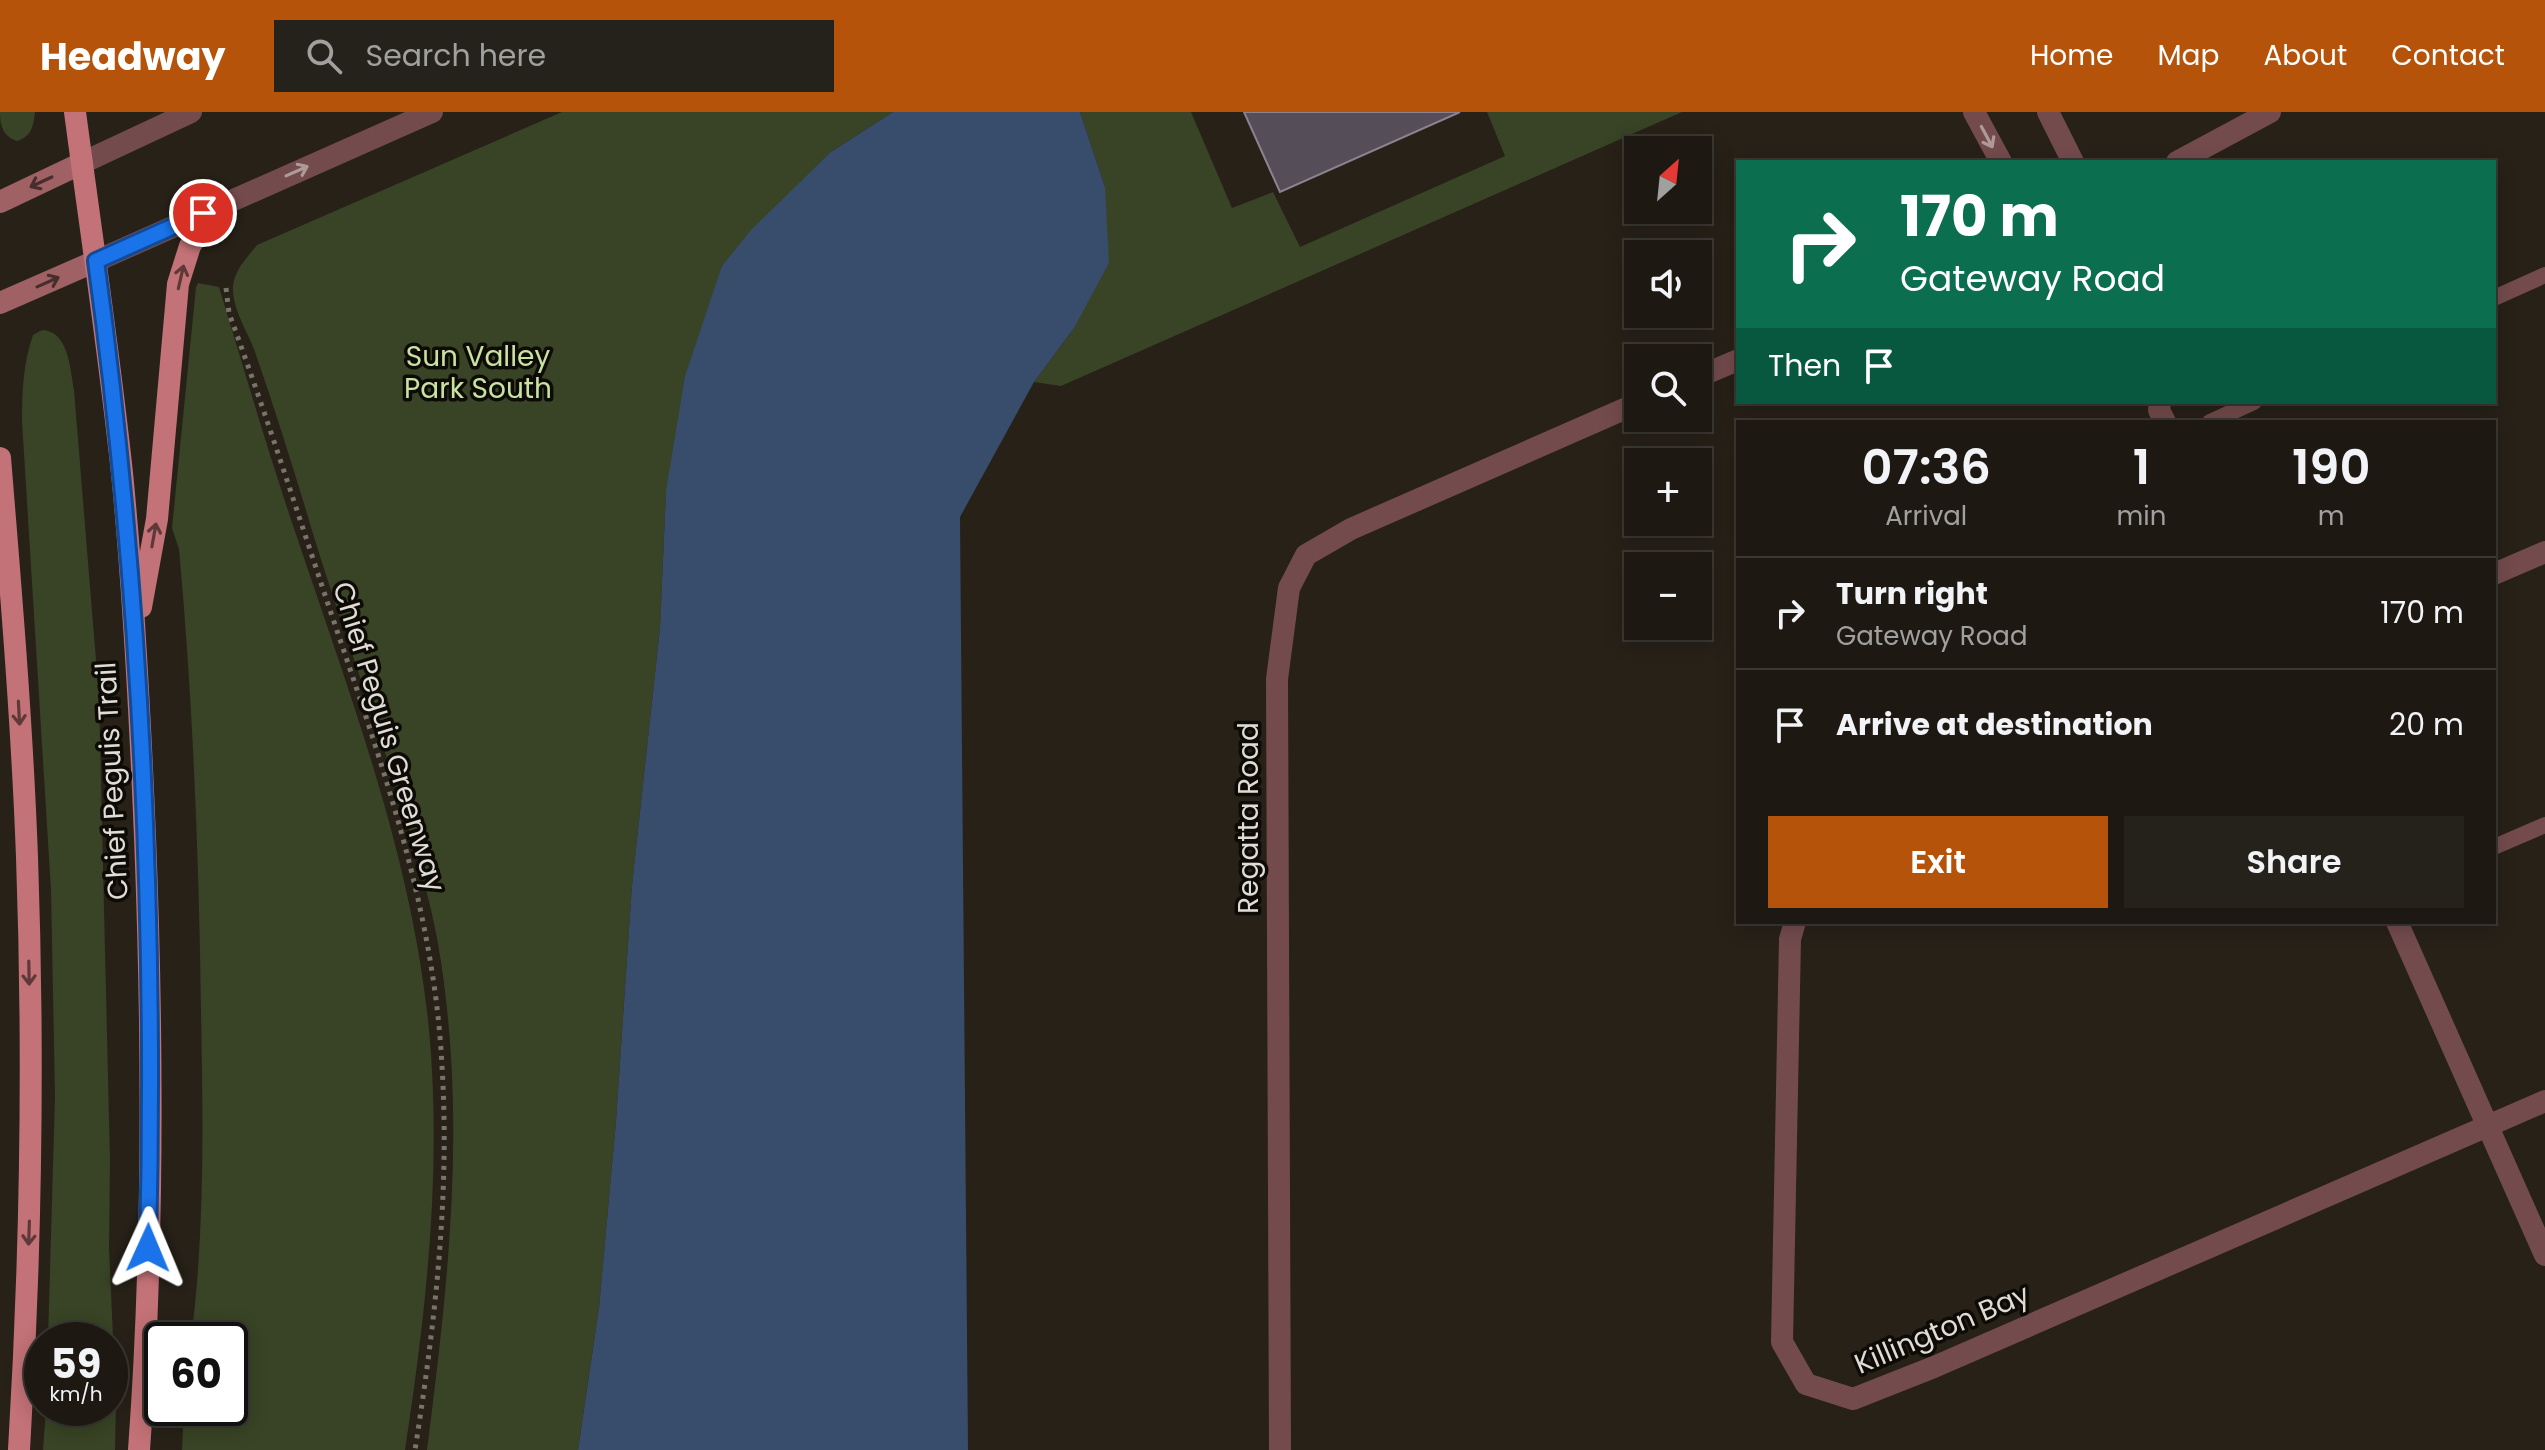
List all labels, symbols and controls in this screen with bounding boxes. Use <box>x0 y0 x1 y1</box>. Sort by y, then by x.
search box <box>274 20 834 92</box>
text: Headway <box>40 30 226 83</box>
icon: search <box>302 34 346 78</box>
text: Search here <box>366 34 546 77</box>
text: Home <box>2030 36 2113 75</box>
text: Map <box>2157 36 2219 75</box>
text: About <box>2263 36 2347 75</box>
text: Contact <box>2391 36 2505 75</box>
one-way arrow <box>1980 125 1996 148</box>
north arrow <box>1624 136 1712 224</box>
map controls <box>1624 136 1712 640</box>
one-way arrow <box>284 163 308 178</box>
one-way arrow <box>29 175 53 190</box>
text: 170 m <box>1900 177 2059 256</box>
pin <box>169 179 237 247</box>
icon: arrive <box>181 191 225 235</box>
icon: right <box>1768 192 1872 296</box>
button: sound <box>1624 240 1712 328</box>
text: Gateway Road <box>1900 253 2165 304</box>
one-way arrow <box>174 264 189 290</box>
one-way arrow <box>35 273 60 288</box>
park label: Sun Valley Park South <box>404 337 552 408</box>
button: search <box>1624 344 1712 432</box>
text: Then <box>1768 344 1841 387</box>
icon: arrive <box>1857 344 1901 388</box>
text: 07:36 <box>1862 434 1991 501</box>
text: 1 <box>2133 434 2150 501</box>
text: 190 <box>2292 434 2370 501</box>
button: + <box>1624 448 1712 536</box>
text: Arrival <box>1885 498 1967 534</box>
text: min <box>2117 498 2166 534</box>
text: m <box>2318 498 2345 534</box>
one-way arrow <box>147 523 162 548</box>
button: − <box>1624 552 1712 640</box>
text: Turn right <box>1836 572 1988 615</box>
street label: Chief Peguis Greenway <box>323 577 455 897</box>
icon: right <box>1768 591 1812 635</box>
text: 170 m <box>2380 591 2464 634</box>
text: Gateway Road <box>1836 618 2027 654</box>
street label: Chief Peguis Trail <box>86 661 138 901</box>
one-way arrow <box>12 699 27 726</box>
icon: arrive <box>1768 703 1812 747</box>
text: Arrive at destination <box>1836 703 2153 746</box>
text: 20 m <box>2389 703 2464 746</box>
street label: Regatta Road <box>1229 722 1268 914</box>
button: Exit <box>1768 816 2108 908</box>
button: Share <box>2124 816 2464 908</box>
one-way arrow <box>22 959 37 986</box>
position arrow <box>106 1206 190 1290</box>
one-way arrow <box>21 1219 36 1246</box>
street label: Killington Bay <box>1849 1275 2036 1383</box>
speed limit sign: 60 <box>144 1322 248 1426</box>
text: 59 <box>51 1336 101 1392</box>
text: km/h <box>49 1380 103 1408</box>

